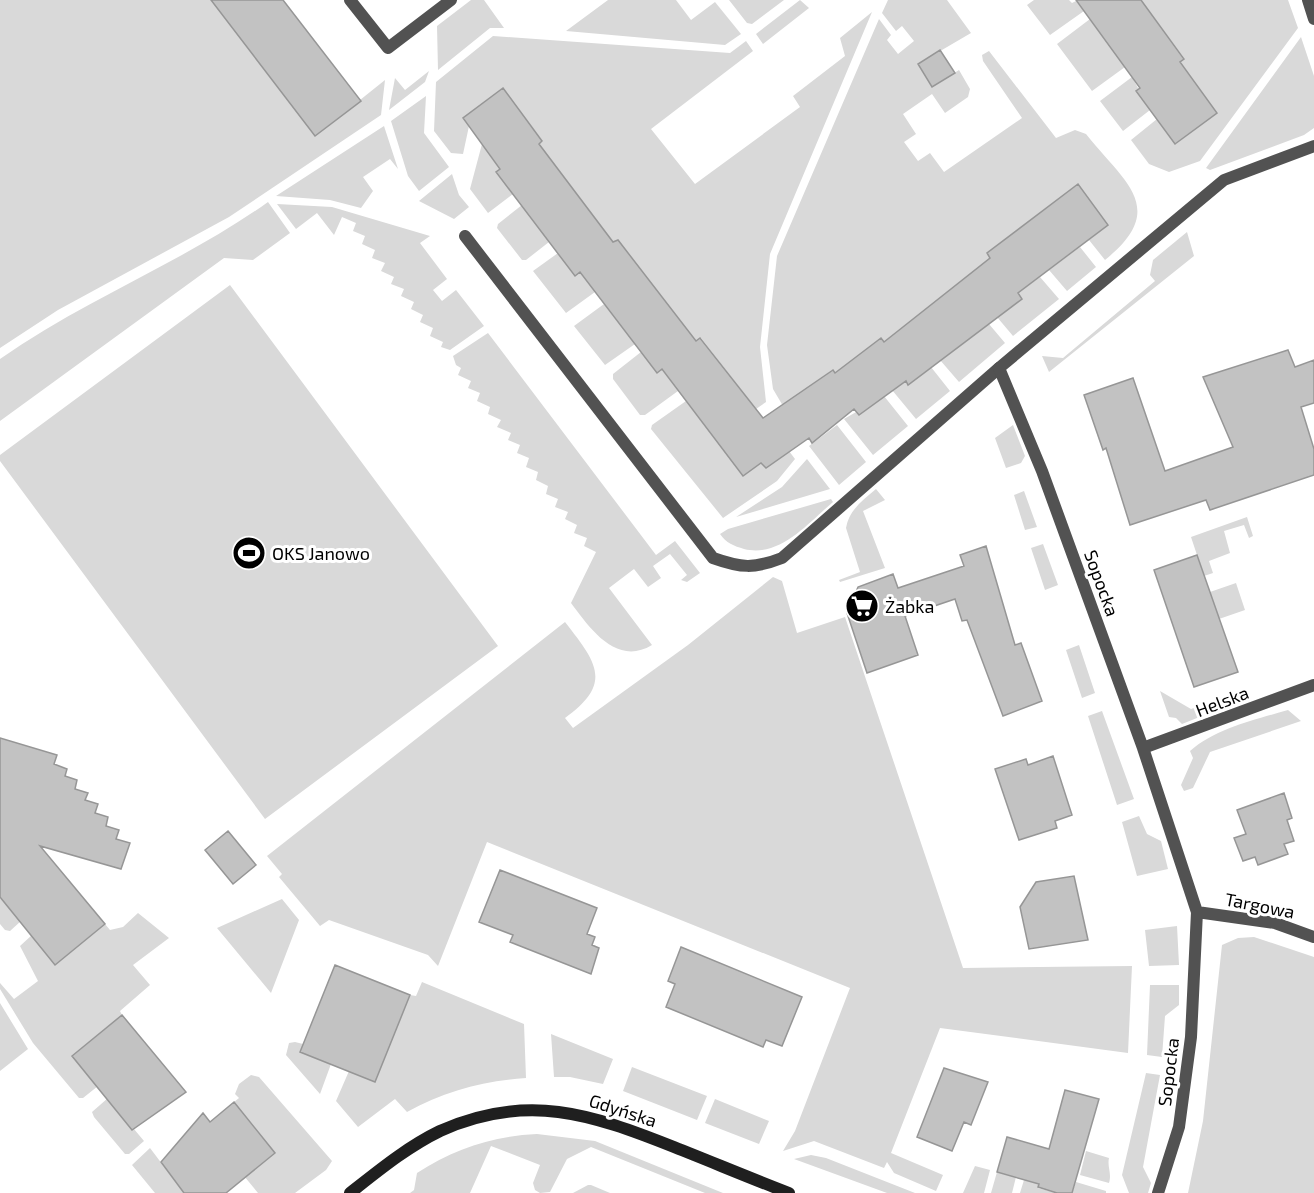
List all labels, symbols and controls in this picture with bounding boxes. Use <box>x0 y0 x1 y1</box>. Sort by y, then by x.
sports icon: OKS Janowo <box>231 535 267 571</box>
place label: OKS Janowo <box>272 542 370 564</box>
street label: Sopocka <box>1080 547 1124 619</box>
supermarket icon: Żabka <box>844 588 880 624</box>
place label: Żabka <box>885 595 934 617</box>
street label: Helska <box>1192 681 1252 721</box>
street label: Targowa <box>1223 887 1297 923</box>
street label: Sopocka <box>1153 1036 1183 1108</box>
street label: Gdyńska <box>586 1089 660 1131</box>

